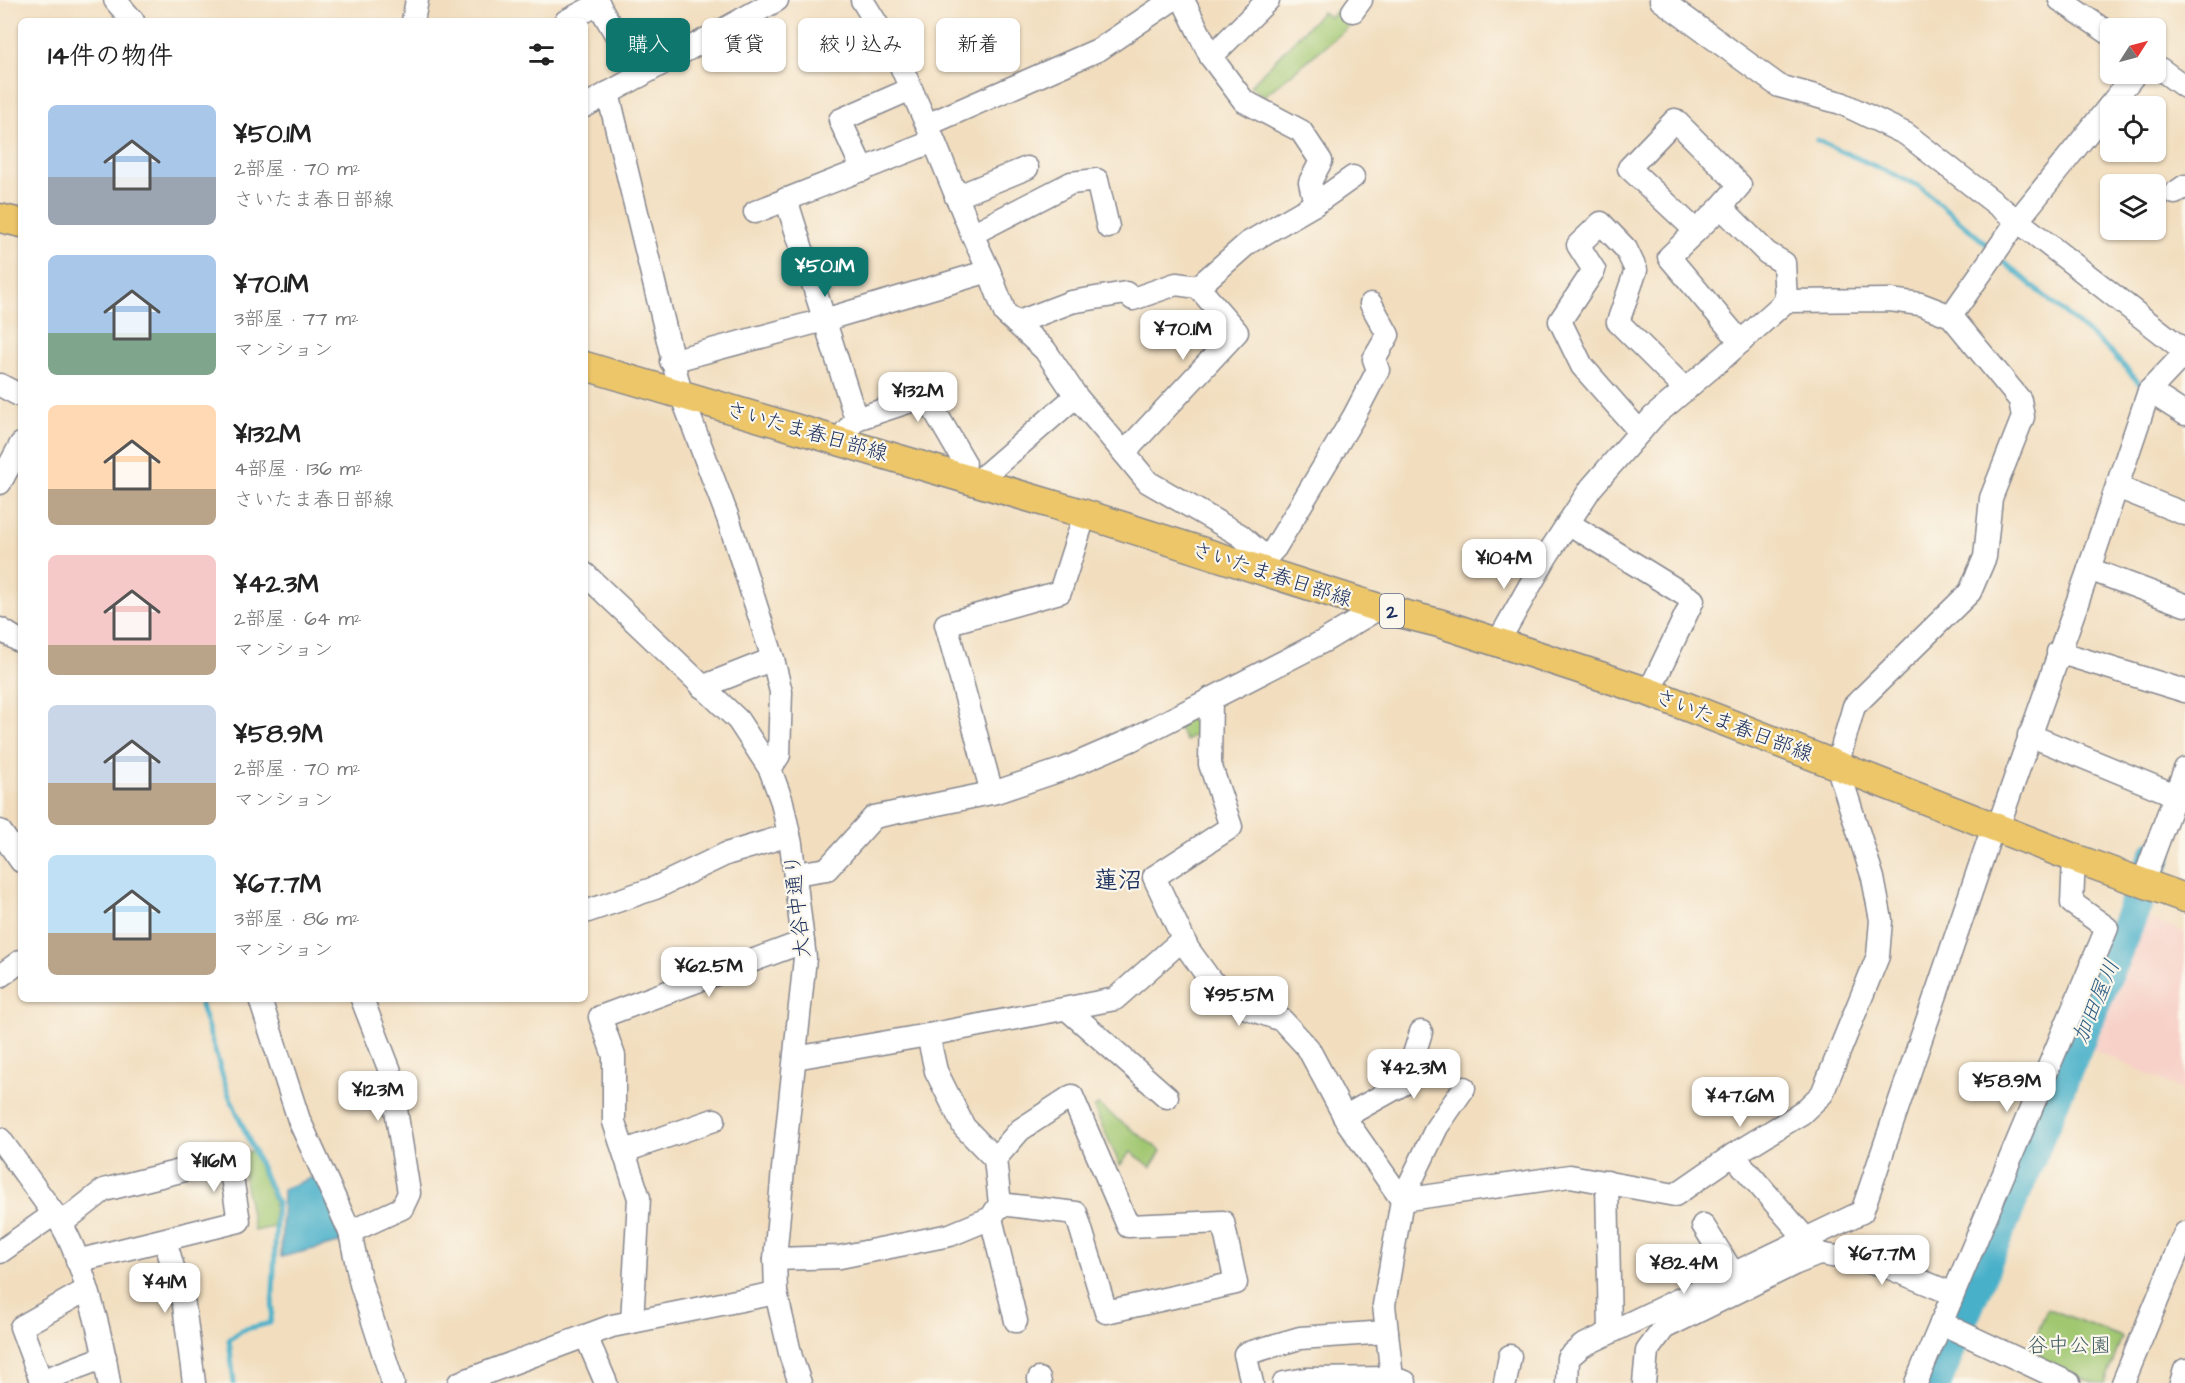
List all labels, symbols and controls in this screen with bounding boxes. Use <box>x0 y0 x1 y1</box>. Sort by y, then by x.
chip: 購入 <box>606 18 690 72</box>
chip: 賃貸 <box>702 18 786 72</box>
chip: 絞り込み <box>798 18 924 72</box>
chip: 新着 <box>936 18 1020 72</box>
north arrow <box>2100 18 2166 84</box>
map controls <box>2100 18 2166 240</box>
text: 14件の物件 <box>48 38 173 74</box>
icon: filters <box>525 38 558 71</box>
button: locate <box>2100 96 2166 162</box>
text: ¥50.1M <box>234 116 311 152</box>
icon: home <box>96 129 168 201</box>
text: 2部屋 · 70 m² <box>234 155 360 183</box>
button: layers <box>2100 174 2166 240</box>
text: さいたま春日部線 <box>234 186 393 214</box>
pin: ¥50.1M <box>776 247 874 298</box>
text: ¥50.1M <box>795 252 855 280</box>
text: ¥70.1M <box>234 266 309 302</box>
icon: home <box>96 279 168 351</box>
text: 3部屋 · 77 m² <box>234 305 359 333</box>
pin: ¥70.1M <box>1134 310 1232 361</box>
text: ¥70.1M <box>1154 315 1212 343</box>
text: マンション <box>234 336 333 364</box>
pin: ¥132M <box>876 372 960 423</box>
text: ¥132M <box>892 377 944 405</box>
street label: さいたま春日部線 <box>723 395 891 468</box>
text: ¥132M <box>234 416 301 452</box>
icon: home <box>96 429 168 501</box>
text: 4部屋 · 136 m² <box>234 455 363 483</box>
text: さいたま春日部線 <box>234 486 393 514</box>
street label: さいたま春日部線 <box>1188 535 1356 614</box>
pin: ¥104M <box>1462 539 1546 590</box>
text: ¥104M <box>1476 544 1532 572</box>
text: ¥42.3M <box>234 566 319 602</box>
icon: home <box>96 579 168 651</box>
road number: 2 <box>1380 594 1404 628</box>
text: 2部屋 · 64 m² <box>234 605 362 633</box>
text: マンション <box>234 636 333 664</box>
street label: さいたま春日部線 <box>1651 682 1817 769</box>
text: ¥58.9M <box>234 716 323 752</box>
icon: home <box>96 729 168 801</box>
text: 2部屋 · 70 m² <box>234 755 360 783</box>
text: マンション <box>234 786 333 814</box>
street label: 大谷中通り <box>778 852 817 960</box>
district label: 蓮沼 <box>1094 864 1142 898</box>
text: ¥67.7M <box>234 866 321 902</box>
icon: home <box>96 879 168 951</box>
text: 3部屋 · 86 m² <box>234 905 360 933</box>
text: マンション <box>234 936 333 964</box>
pin: ¥62.5M <box>660 947 758 998</box>
text: ¥62.5M <box>675 952 743 980</box>
water label: 加田屋川 <box>2065 955 2128 1048</box>
pin: ¥95.5M <box>1190 976 1288 1027</box>
text: ¥95.5M <box>1204 981 1274 1009</box>
pin: ¥42.3M <box>1365 1049 1463 1100</box>
text: ¥42.3M <box>1381 1054 1447 1082</box>
pin: ¥58.9M <box>1958 1062 2056 1113</box>
text: ¥58.9M <box>1973 1067 2041 1095</box>
pin: ¥123M <box>336 1071 420 1122</box>
text: ¥123M <box>352 1076 404 1104</box>
pin: ¥47.6M <box>1691 1077 1789 1128</box>
text: ¥47.6M <box>1706 1082 1774 1110</box>
pin: ¥116M <box>172 1142 256 1193</box>
text: ¥116M <box>192 1147 236 1175</box>
pin: ¥67.7M <box>1833 1235 1931 1286</box>
text: ¥67.7M <box>1848 1240 1916 1268</box>
pin: ¥82.4M <box>1635 1244 1733 1295</box>
text: ¥82.4M <box>1650 1249 1718 1277</box>
pin: ¥41M <box>129 1263 201 1314</box>
text: ¥41M <box>143 1268 187 1296</box>
park label: 谷中公園 <box>2027 1331 2111 1360</box>

